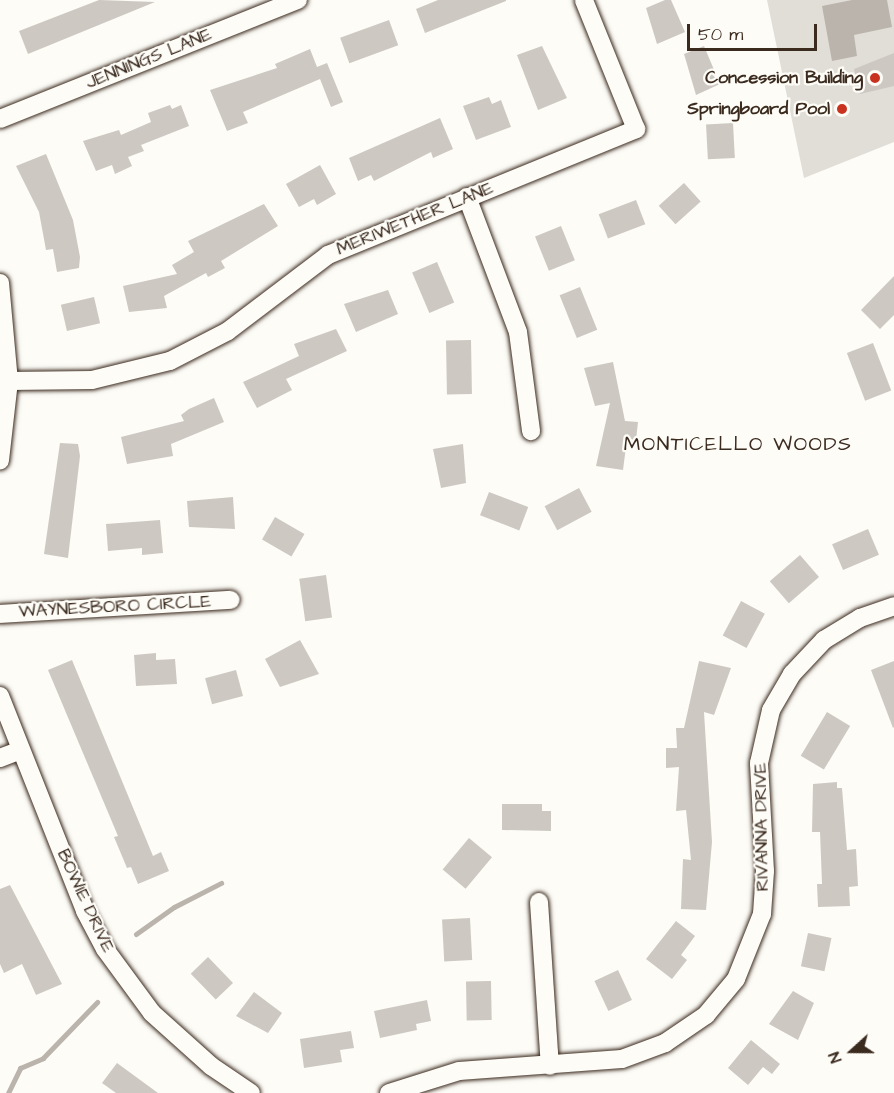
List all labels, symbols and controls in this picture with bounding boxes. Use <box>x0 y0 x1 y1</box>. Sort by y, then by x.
scale bar <box>690 12 820 50</box>
text: 50 m <box>698 22 743 47</box>
street label: JENNINGS LANE <box>83 24 215 94</box>
place label: Concession Building <box>705 67 863 89</box>
marker: Concession Building <box>868 71 882 85</box>
place label: Springboard Pool <box>687 98 830 120</box>
marker: Springboard Pool <box>835 102 849 116</box>
street label: MERIWETHER LANE <box>333 178 497 260</box>
district label: MONTICELLO WOODS <box>624 432 852 456</box>
street label: WAYNESBORO CIRCLE <box>18 591 212 623</box>
street label: RIVANNA DRIVE <box>750 762 774 892</box>
street label: BOWIE DRIVE <box>52 846 118 956</box>
north arrow <box>822 1021 882 1081</box>
text: N <box>823 1049 847 1066</box>

